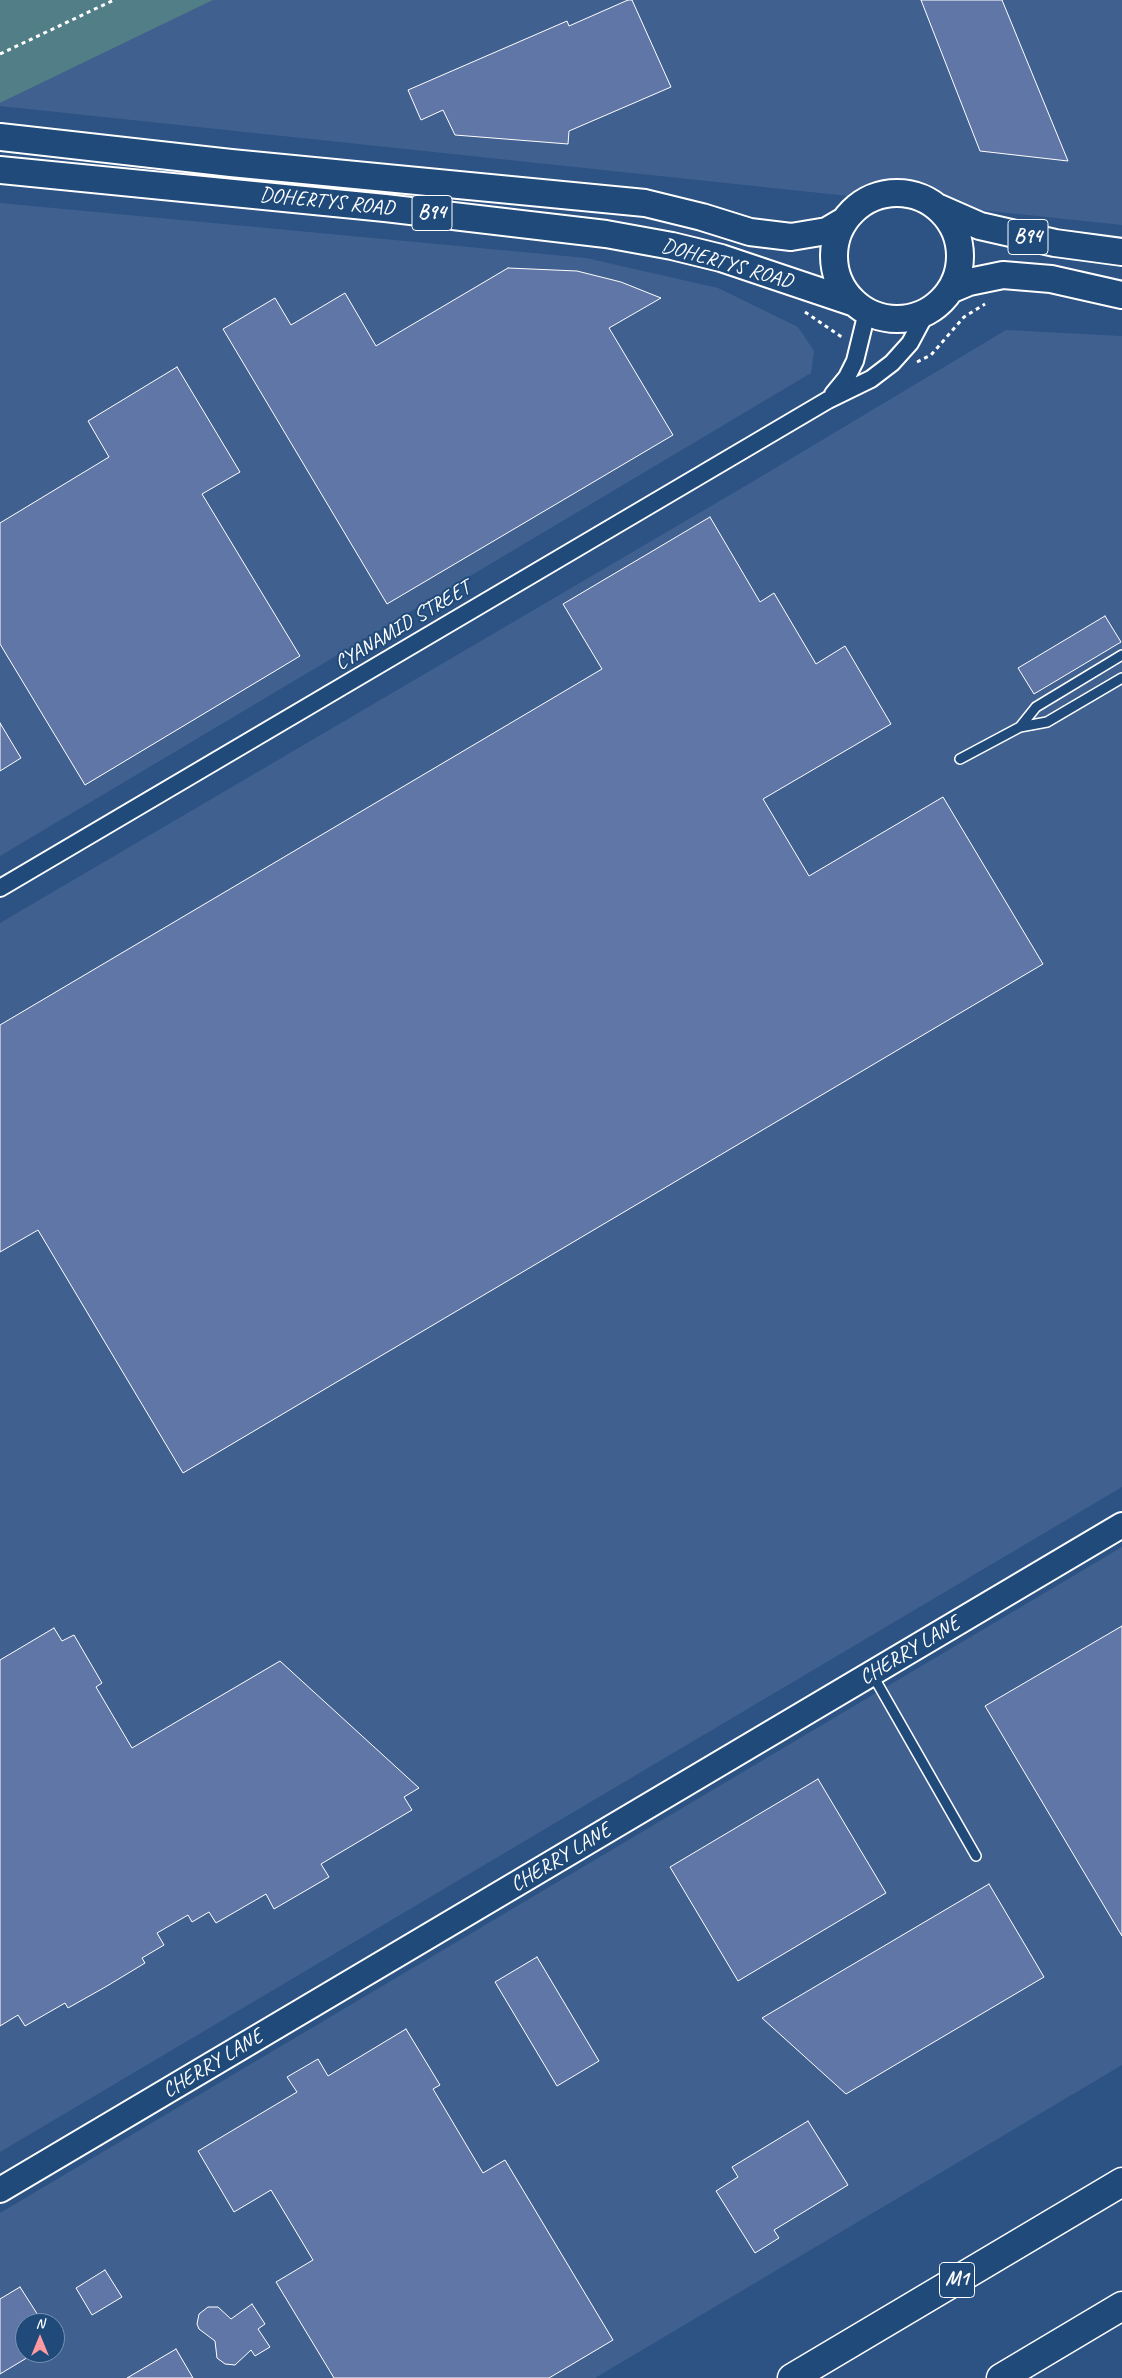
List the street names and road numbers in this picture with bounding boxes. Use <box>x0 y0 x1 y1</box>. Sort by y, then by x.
street label: DOHERTYS ROAD <box>258 182 396 222</box>
road number: B94 <box>412 196 452 230</box>
road number: B94 <box>1008 220 1048 254</box>
street label: DOHERTYS ROAD <box>659 233 795 295</box>
street label: CYANAMID STREET <box>331 576 475 676</box>
street label: CHERRY LANE <box>855 1611 965 1691</box>
street label: CHERRY LANE <box>506 1818 616 1898</box>
street label: CHERRY LANE <box>158 2024 268 2104</box>
road number: M1 <box>940 2262 974 2298</box>

